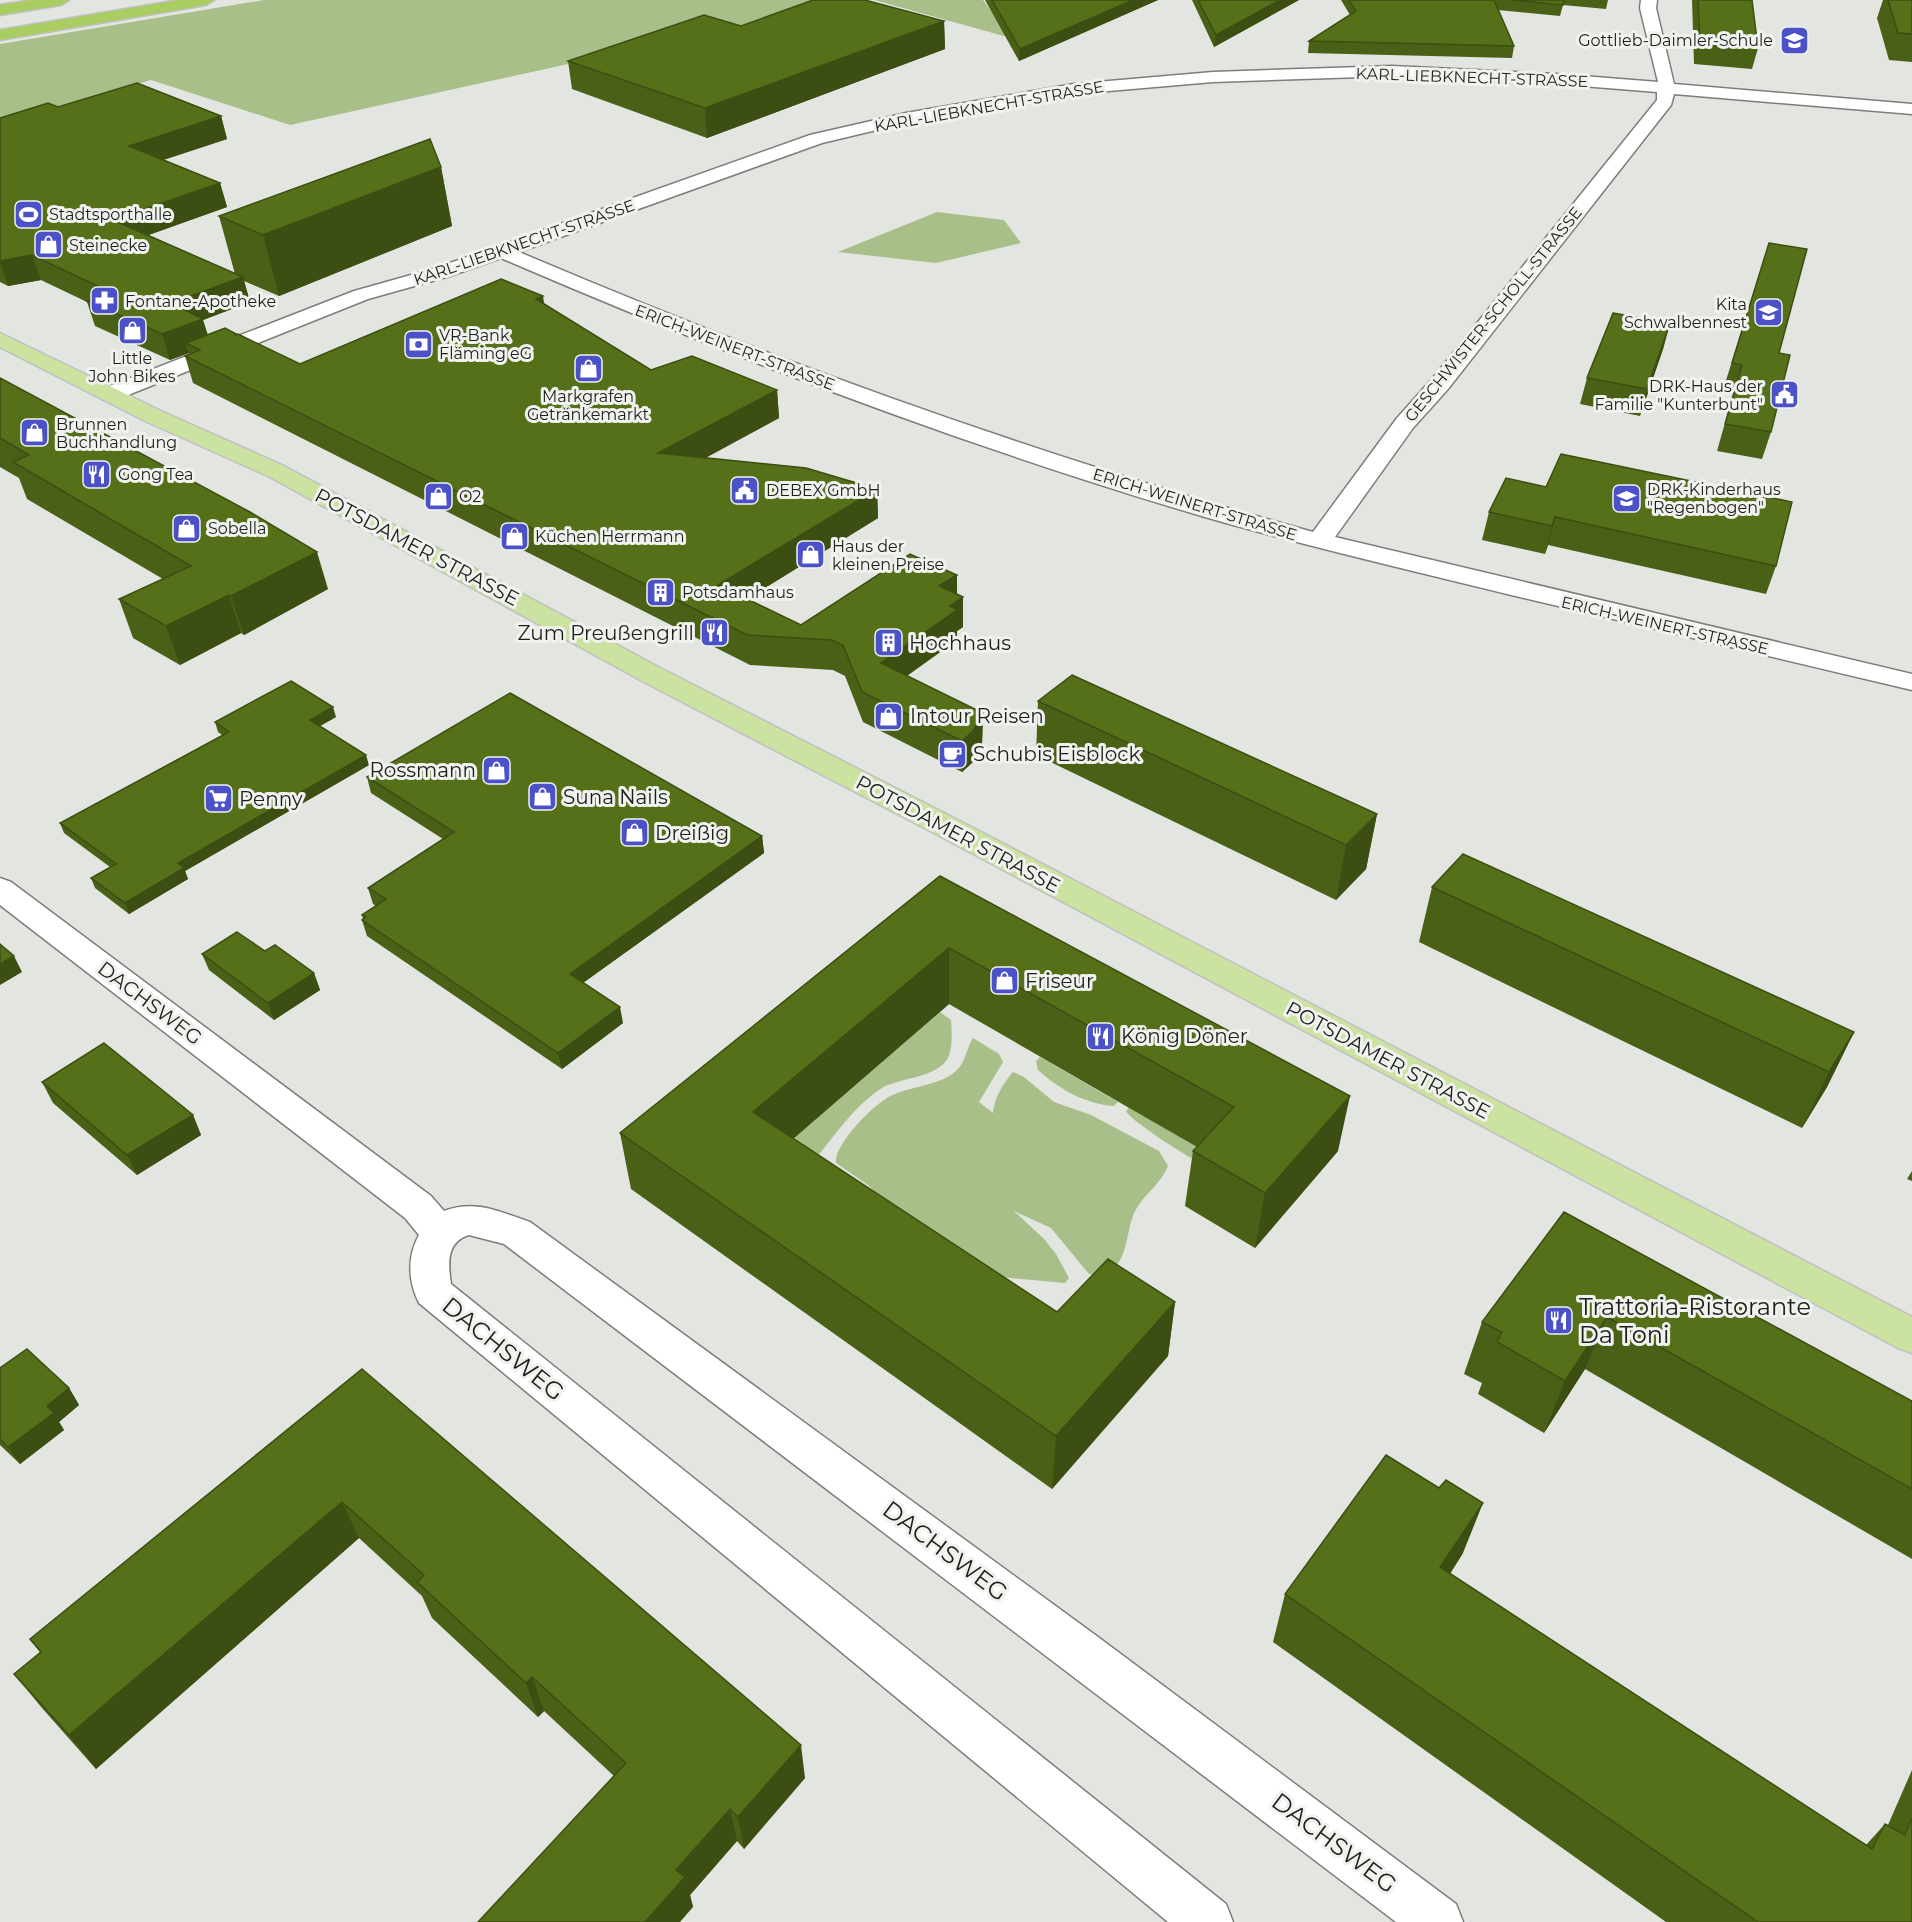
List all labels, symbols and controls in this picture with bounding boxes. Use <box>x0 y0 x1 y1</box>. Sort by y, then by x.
school or university icon: Gottlieb-Daimler-Schule <box>1778 24 1810 56</box>
place label: Gottlieb-Daimler-Schule <box>1578 31 1773 50</box>
street label: KARL-LIEBKNECHT-STRASSE <box>1355 64 1589 91</box>
street label: KARL-LIEBKNECHT-STRASSE <box>873 77 1105 136</box>
street label: KARL-LIEBKNECHT-STRASSE <box>411 196 637 289</box>
sports icon: Stadtsporthalle <box>12 198 44 230</box>
street label: GESCHWISTER-SCHOLL-STRASSE <box>1401 203 1586 425</box>
place label: Stadtsporthalle <box>49 205 172 224</box>
shop icon: Steinecke <box>32 229 64 261</box>
place label: Steinecke <box>69 236 147 255</box>
pharmacy icon: Fontane-Apotheke <box>88 285 120 317</box>
place label: Fontane-Apotheke <box>125 292 276 311</box>
place label: Kita Schwalbennest <box>1624 295 1747 332</box>
school or university icon: Kita Schwalbennest <box>1752 297 1784 329</box>
street label: ERICH-WEINERT-STRASSE <box>632 301 837 394</box>
shop icon: Little John Bikes <box>116 314 148 346</box>
place label: VR-Bank Fläming eG <box>439 326 532 363</box>
bank icon: VR-Bank Fläming eG <box>402 328 434 360</box>
place label: Little John Bikes <box>88 349 176 386</box>
shop icon: Markgrafen Getränkemarkt <box>572 352 604 384</box>
place label: DRK-Haus der Familie "Kunterbunt" <box>1594 377 1763 414</box>
public building icon: DRK-Haus der Familie "Kunterbunt" <box>1768 379 1800 411</box>
place label: Markgrafen Getränkemarkt <box>527 387 650 424</box>
place label: Brunnen Buchhandlung <box>56 415 177 452</box>
shop icon: Brunnen Buchhandlung <box>19 417 51 449</box>
restaurant icon: Gong Tea <box>81 458 113 490</box>
street label: ERICH-WEINERT-STRASSE <box>1091 464 1299 545</box>
place label: Gong Tea <box>118 465 194 484</box>
public building icon: DEBEX GmbH <box>729 474 761 506</box>
shop icon: O2 <box>422 480 454 512</box>
place label: DRK-Kinderhaus "Regenbogen" <box>1647 480 1781 517</box>
place label: DEBEX GmbH <box>766 481 880 500</box>
school or university icon: DRK-Kinderhaus "Regenbogen" <box>1610 482 1642 514</box>
street label: POTSDAMER STRASSE <box>311 483 523 611</box>
place label: O2 <box>459 487 481 506</box>
shop icon: Sobella <box>171 512 203 544</box>
place label: Sobella <box>208 519 266 538</box>
shop icon: Küchen Herrmann <box>498 520 530 552</box>
place label: Küchen Herrmann <box>535 527 685 546</box>
place label: Haus der kleinen Preise <box>832 537 944 574</box>
shop icon: Haus der kleinen Preise <box>795 539 827 571</box>
building icon: Potsdamhaus <box>645 576 677 608</box>
place label: Potsdamhaus <box>682 583 794 602</box>
street label: ERICH-WEINERT-STRASSE <box>1559 592 1770 659</box>
restaurant icon: Zum Preußengrill <box>699 617 731 649</box>
place label: Zum Preußengrill <box>517 621 694 645</box>
building icon: Hochhaus <box>872 627 904 659</box>
place label: Hochhaus <box>909 631 1011 655</box>
shop icon: Intour Reisen <box>873 700 905 732</box>
place label: Intour Reisen <box>910 704 1044 728</box>
cafe icon: Schubis Eisblock <box>936 738 968 770</box>
place label: Schubis Eisblock <box>973 742 1140 766</box>
shop icon: Rossmann <box>481 754 513 786</box>
place label: Rossmann <box>369 758 476 782</box>
street label: POTSDAMER STRASSE <box>852 770 1064 898</box>
shop icon: Suna Nails <box>526 781 558 813</box>
supermarket icon: Penny <box>202 783 234 815</box>
place label: Suna Nails <box>563 785 668 809</box>
place label: Penny <box>239 787 303 811</box>
shop icon: Dreißig <box>618 817 650 849</box>
place label: Dreißig <box>655 821 729 845</box>
street label: DACHSWEG <box>93 956 207 1050</box>
shop icon: Friseur <box>988 965 1020 997</box>
place label: Friseur <box>1025 969 1094 993</box>
street label: POTSDAMER STRASSE <box>1282 996 1494 1124</box>
restaurant icon: König Döner <box>1084 1020 1116 1052</box>
place label: König Döner <box>1121 1024 1248 1048</box>
street label: DACHSWEG <box>436 1291 570 1407</box>
place label: Trattoria-Ristorante Da Toni <box>1579 1292 1811 1349</box>
restaurant icon: Trattoria-Ristorante Da Toni <box>1542 1305 1574 1337</box>
street label: DACHSWEG <box>877 1494 1013 1607</box>
street label: DACHSWEG <box>1266 1786 1402 1899</box>

